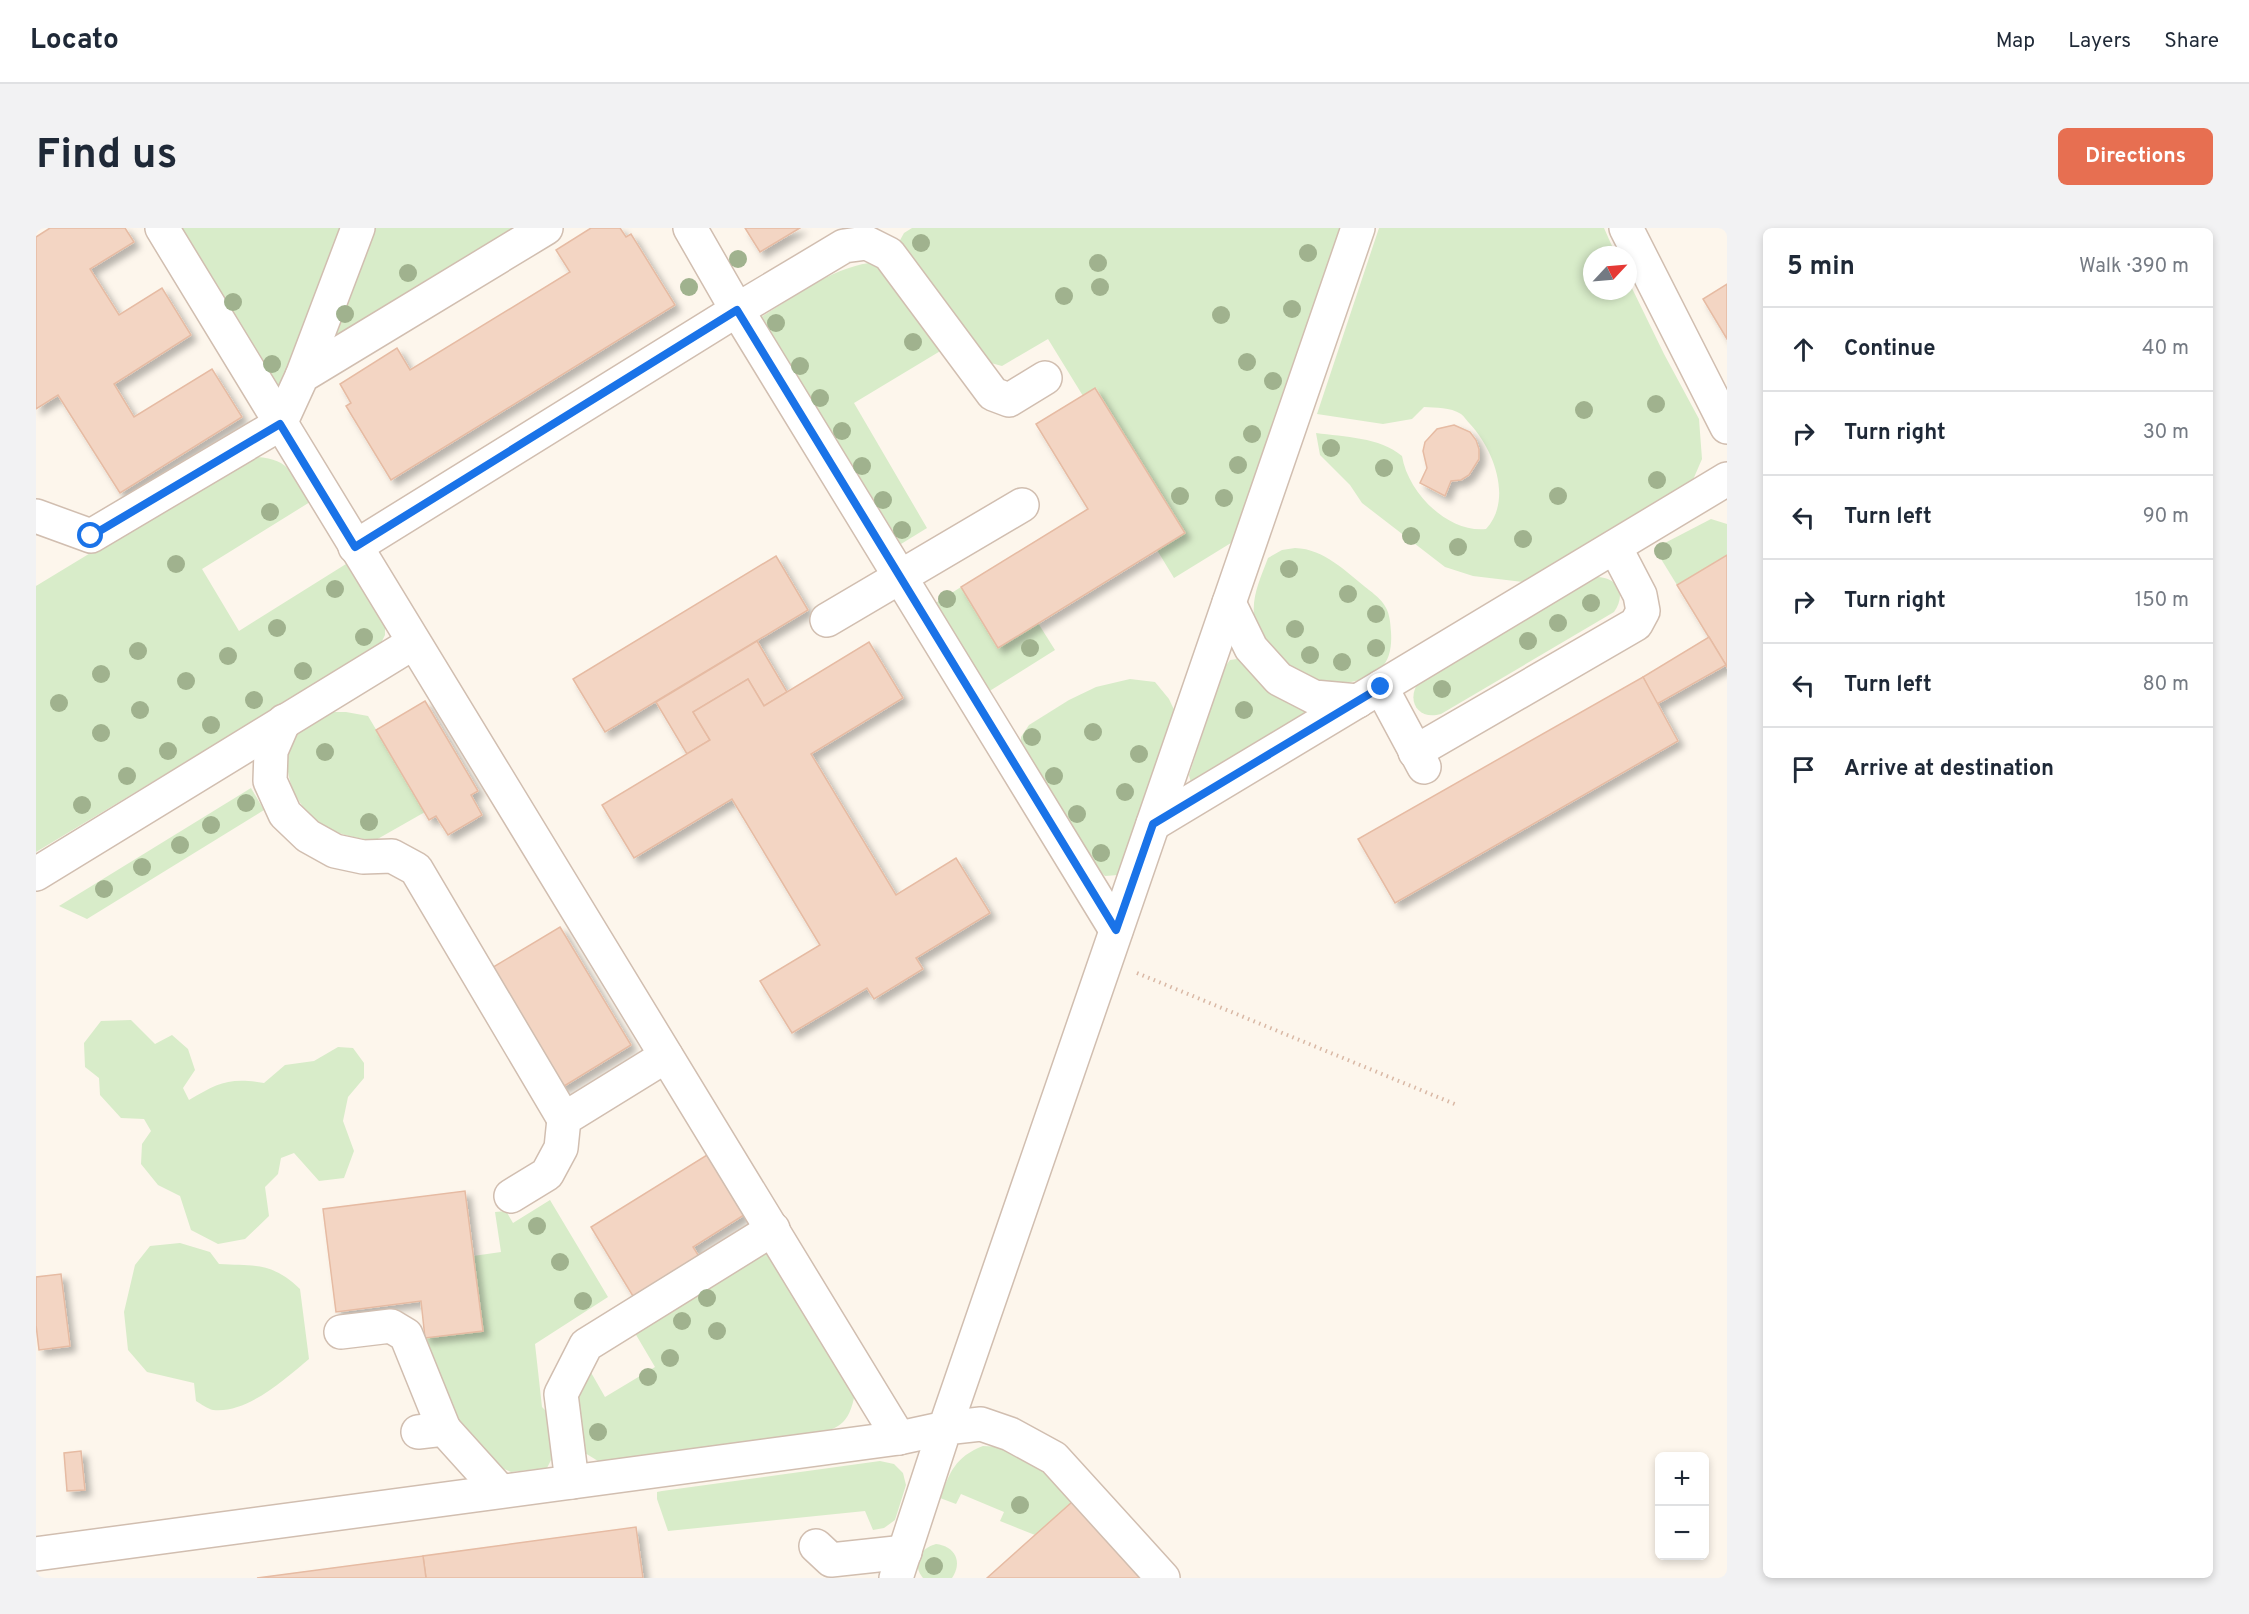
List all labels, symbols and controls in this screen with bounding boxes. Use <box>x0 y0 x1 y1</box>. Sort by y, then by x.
text: Locato <box>30 23 119 59</box>
text: Map <box>1996 28 2035 55</box>
text: Layers <box>2068 28 2131 55</box>
text: Share <box>2164 28 2219 55</box>
button: Directions <box>2058 128 2213 185</box>
text: Find us <box>36 130 177 183</box>
north arrow <box>1583 246 1637 300</box>
text: 5 min <box>1787 251 1855 284</box>
text: Walk · 390 m <box>2079 254 2189 280</box>
icon: ahead <box>1787 333 1820 366</box>
text: Continue <box>1844 336 1935 363</box>
text: 40 m <box>2142 336 2189 362</box>
icon: right <box>1787 417 1820 450</box>
text: Turn right <box>1844 420 1946 447</box>
text: 30 m <box>2143 420 2189 446</box>
icon: left <box>1787 501 1820 534</box>
text: Turn left <box>1844 504 1932 531</box>
text: 90 m <box>2143 504 2189 530</box>
route start <box>77 522 103 548</box>
icon: right <box>1787 585 1820 618</box>
text: Turn right <box>1844 588 1946 615</box>
text: 150 m <box>2135 588 2189 614</box>
icon: left <box>1787 669 1820 702</box>
text: Turn left <box>1844 672 1932 699</box>
text: 80 m <box>2143 672 2189 698</box>
route end <box>1367 673 1393 699</box>
icon: arrive <box>1787 753 1820 786</box>
text: Arrive at destination <box>1844 756 2054 783</box>
map controls <box>1655 1452 1709 1560</box>
button: + <box>1655 1452 1709 1506</box>
button: − <box>1655 1506 1709 1560</box>

